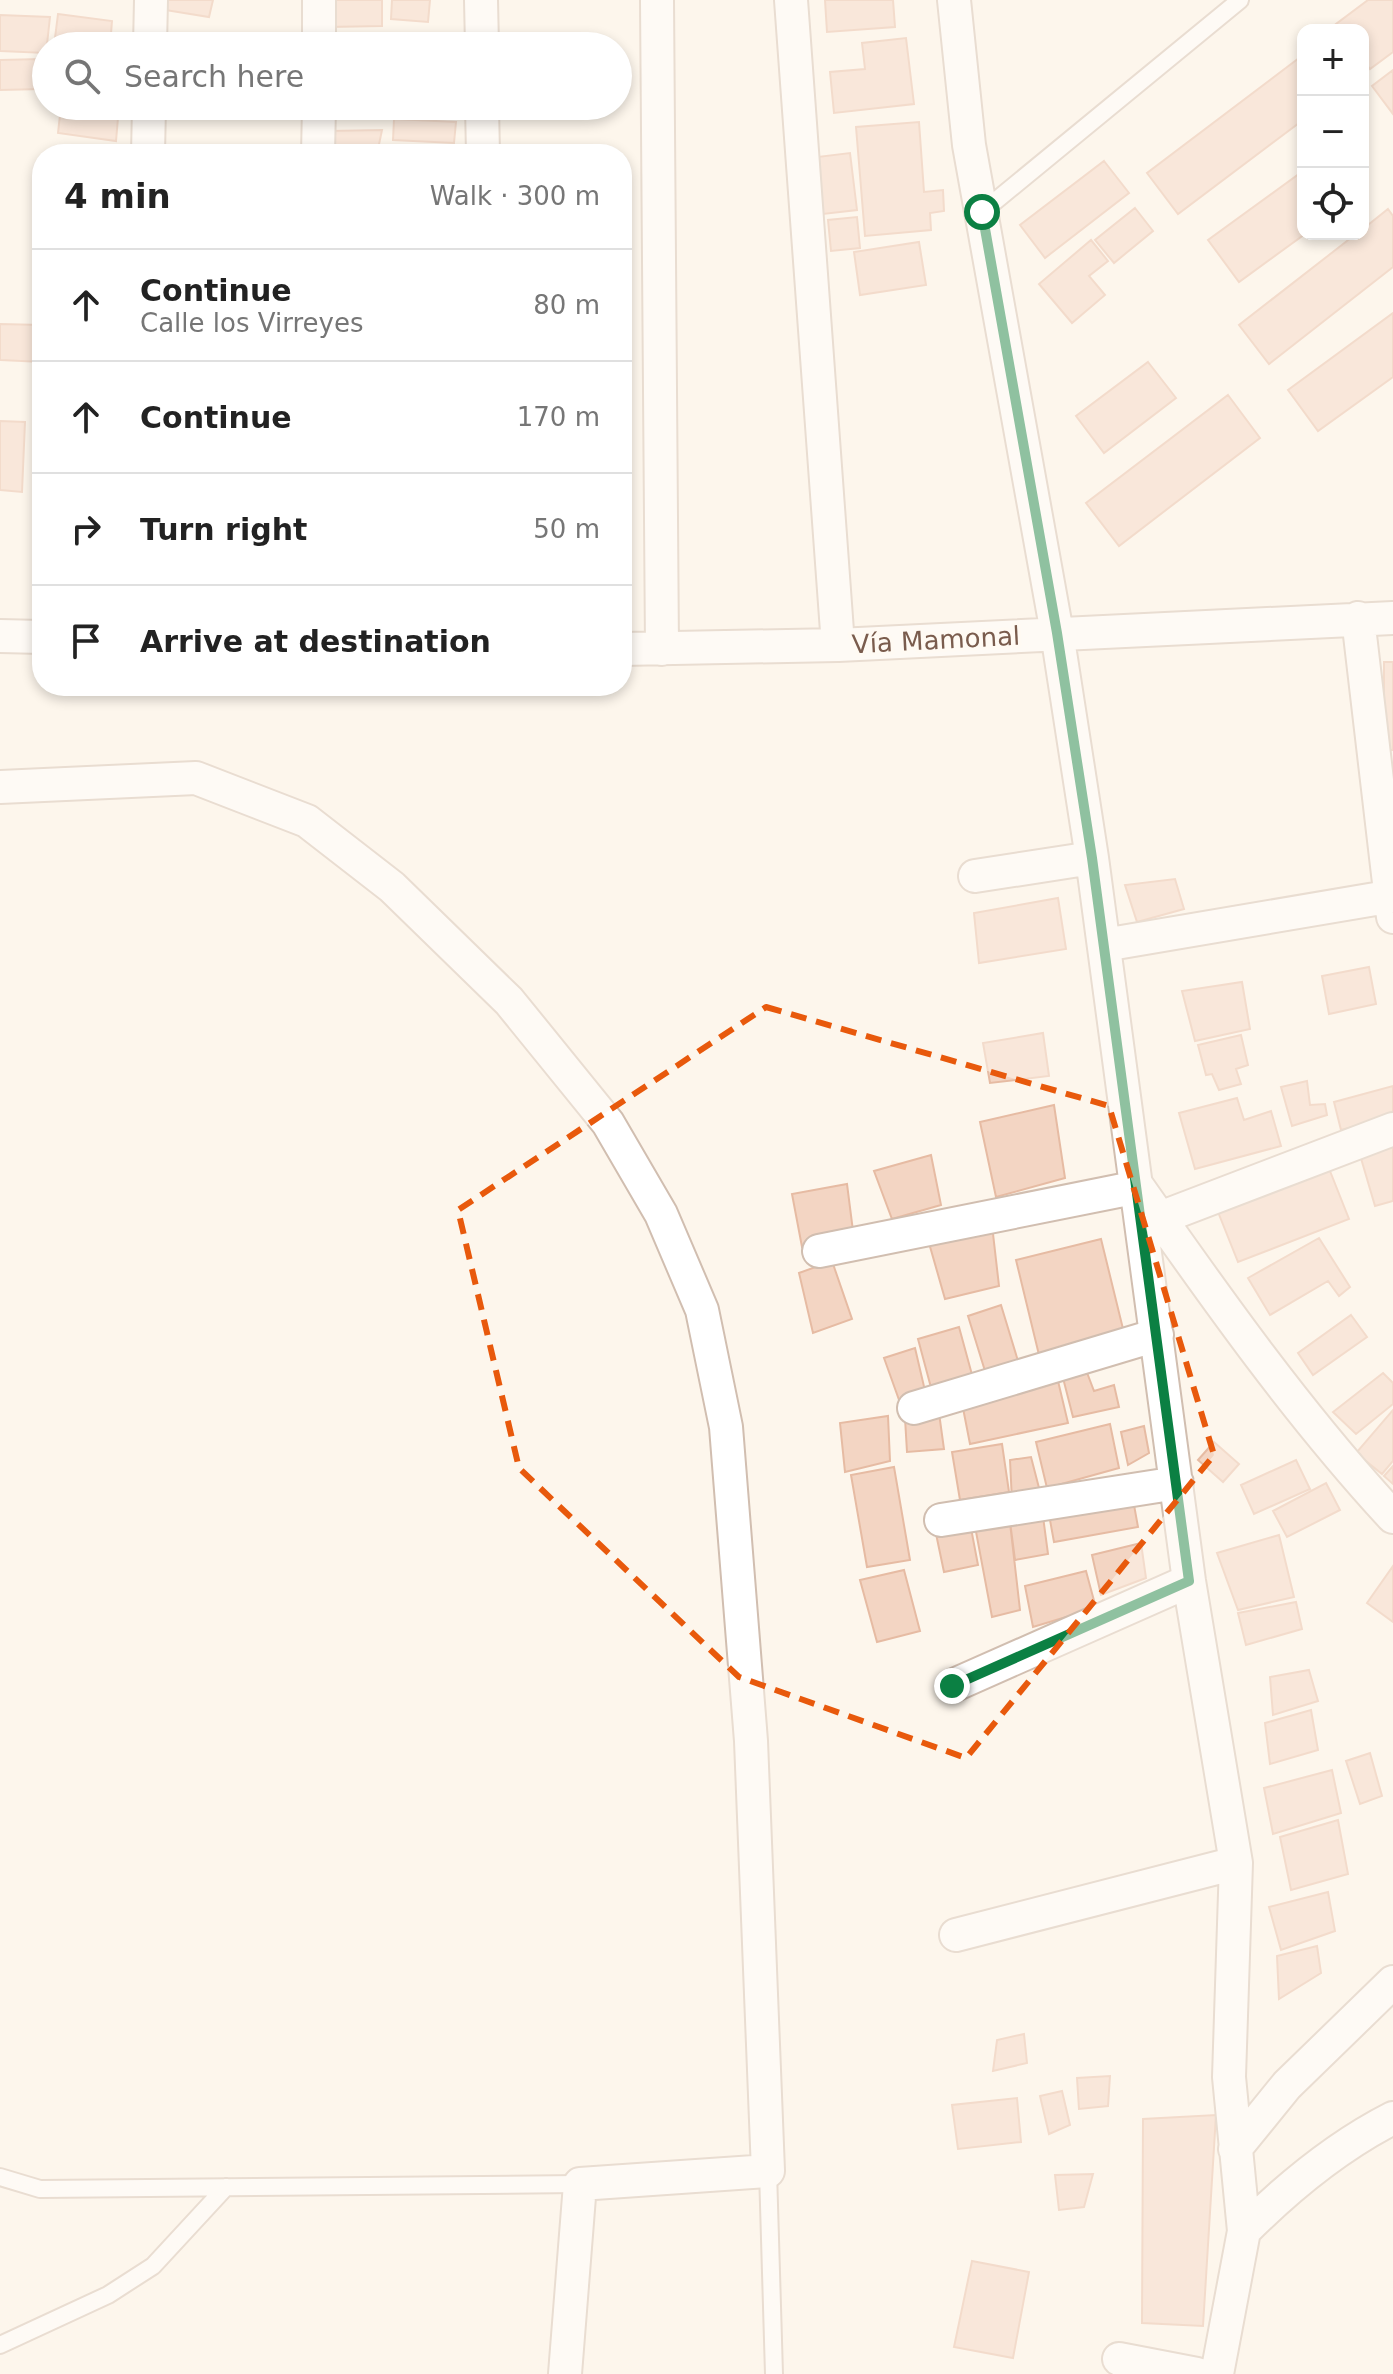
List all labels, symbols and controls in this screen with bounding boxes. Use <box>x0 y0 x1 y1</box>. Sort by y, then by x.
map controls <box>1297 24 1369 240</box>
button: + <box>1297 24 1369 96</box>
search box <box>32 32 632 120</box>
icon: search <box>60 54 104 98</box>
text: Search here <box>124 59 304 94</box>
button: − <box>1297 96 1369 168</box>
button: locate <box>1297 168 1369 240</box>
text: 4 min <box>64 176 171 216</box>
text: Walk · 300 m <box>430 181 600 211</box>
route start <box>964 194 1000 230</box>
text: Continue <box>140 273 292 308</box>
icon: ahead <box>64 283 108 327</box>
text: 80 m <box>533 290 600 320</box>
text: Calle los Virreyes <box>140 308 363 338</box>
icon: ahead <box>64 395 108 439</box>
text: Continue <box>140 400 292 435</box>
text: 170 m <box>517 402 600 432</box>
icon: right <box>64 507 108 551</box>
text: Turn right <box>140 512 307 547</box>
text: 50 m <box>533 514 600 544</box>
icon: arrive <box>64 619 108 663</box>
street label: Vía Mamonal <box>851 621 1021 659</box>
text: Arrive at destination <box>140 624 491 659</box>
route end <box>934 1668 970 1704</box>

